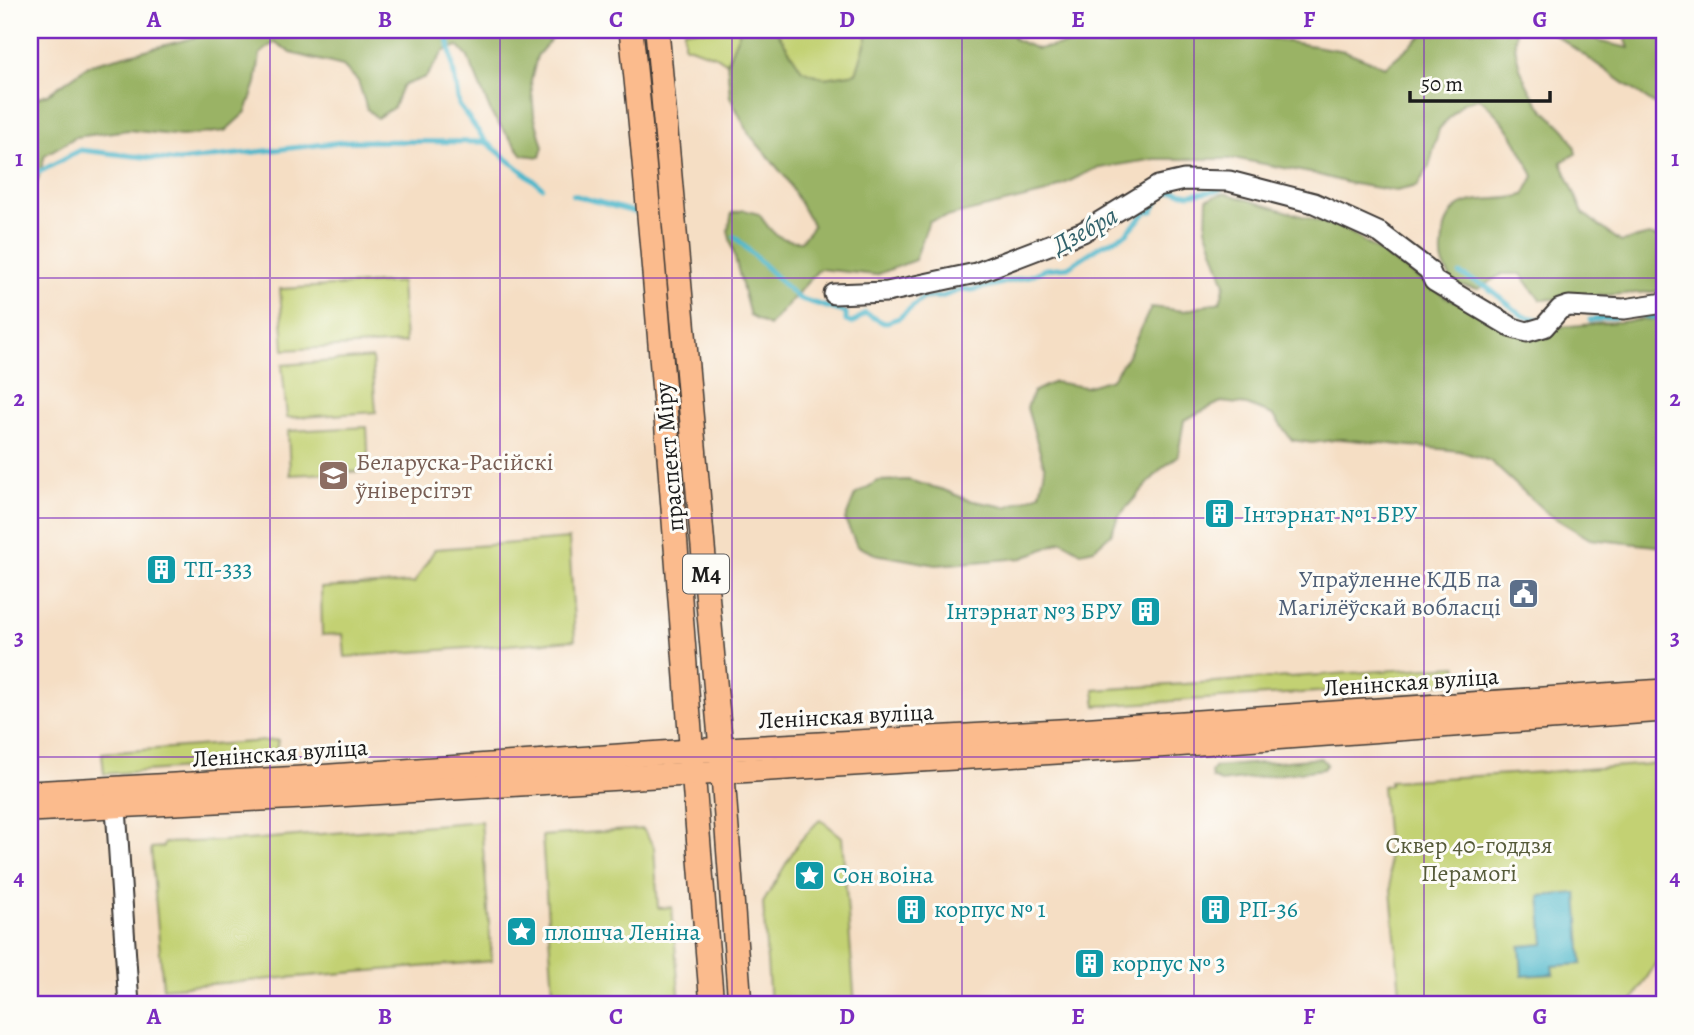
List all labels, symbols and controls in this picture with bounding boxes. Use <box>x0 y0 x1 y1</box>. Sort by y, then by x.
text: A <box>146 4 162 35</box>
text: B <box>378 4 392 35</box>
text: C <box>609 4 623 35</box>
text: D <box>839 4 855 35</box>
text: E <box>1071 4 1085 35</box>
text: F <box>1303 4 1316 35</box>
text: G <box>1532 4 1548 35</box>
scale bar <box>1410 60 1550 104</box>
text: 50 m <box>1421 70 1463 98</box>
text: 1 <box>15 143 23 174</box>
text: 1 <box>1671 143 1679 174</box>
water label: Дзебра <box>1044 198 1124 263</box>
street label: праспект Міру <box>647 381 691 533</box>
text: 2 <box>13 383 25 414</box>
text: 2 <box>1669 383 1681 414</box>
place label: Беларуска-Расійскі ўніверсітэт <box>355 446 553 506</box>
school or university icon: Беларуска-Расійскі ўніверсітэт <box>316 459 350 493</box>
building icon: Інтэрнат №1 БРУ <box>1203 497 1237 531</box>
place label: Інтэрнат №1 БРУ <box>1243 498 1417 530</box>
building icon: ТП-333 <box>144 552 178 586</box>
place label: ТП-333 <box>184 553 253 585</box>
road number: М4 <box>683 554 729 594</box>
place label: Упраўленне КДБ па Магілёўскай вобласці <box>1278 563 1501 623</box>
public building icon: Упраўленне КДБ па Магілёўскай вобласці <box>1507 576 1541 610</box>
building icon: Інтэрнат №3 БРУ <box>1128 594 1162 628</box>
place label: Інтэрнат №3 БРУ <box>946 595 1122 627</box>
text: 3 <box>14 622 24 653</box>
text: 3 <box>1670 622 1680 653</box>
street label: Ленінская вуліца <box>1322 660 1500 704</box>
street label: Ленінская вуліца <box>757 695 935 737</box>
street label: Ленінская вуліца <box>191 731 369 775</box>
park label: Сквер 40-годдзя Перамогі <box>1385 829 1553 889</box>
place icon: Сон воіна <box>793 858 827 892</box>
place label: Сон воіна <box>833 859 934 891</box>
text: 4 <box>14 862 25 893</box>
text: 4 <box>1670 862 1681 893</box>
building icon: корпус № 1 <box>894 892 928 926</box>
building icon: РП-36 <box>1198 892 1232 926</box>
place label: корпус № 1 <box>934 893 1046 925</box>
place label: РП-36 <box>1238 893 1298 925</box>
place icon: плошча Леніна <box>504 915 538 949</box>
place label: плошча Леніна <box>544 916 701 948</box>
building icon: корпус № 3 <box>1072 946 1106 980</box>
place label: корпус № 3 <box>1112 947 1226 979</box>
text: A <box>146 1001 162 1032</box>
text: B <box>378 1001 392 1032</box>
text: C <box>609 1001 623 1032</box>
text: D <box>839 1001 855 1032</box>
text: E <box>1071 1001 1085 1032</box>
text: F <box>1303 1001 1316 1032</box>
text: G <box>1532 1001 1548 1032</box>

